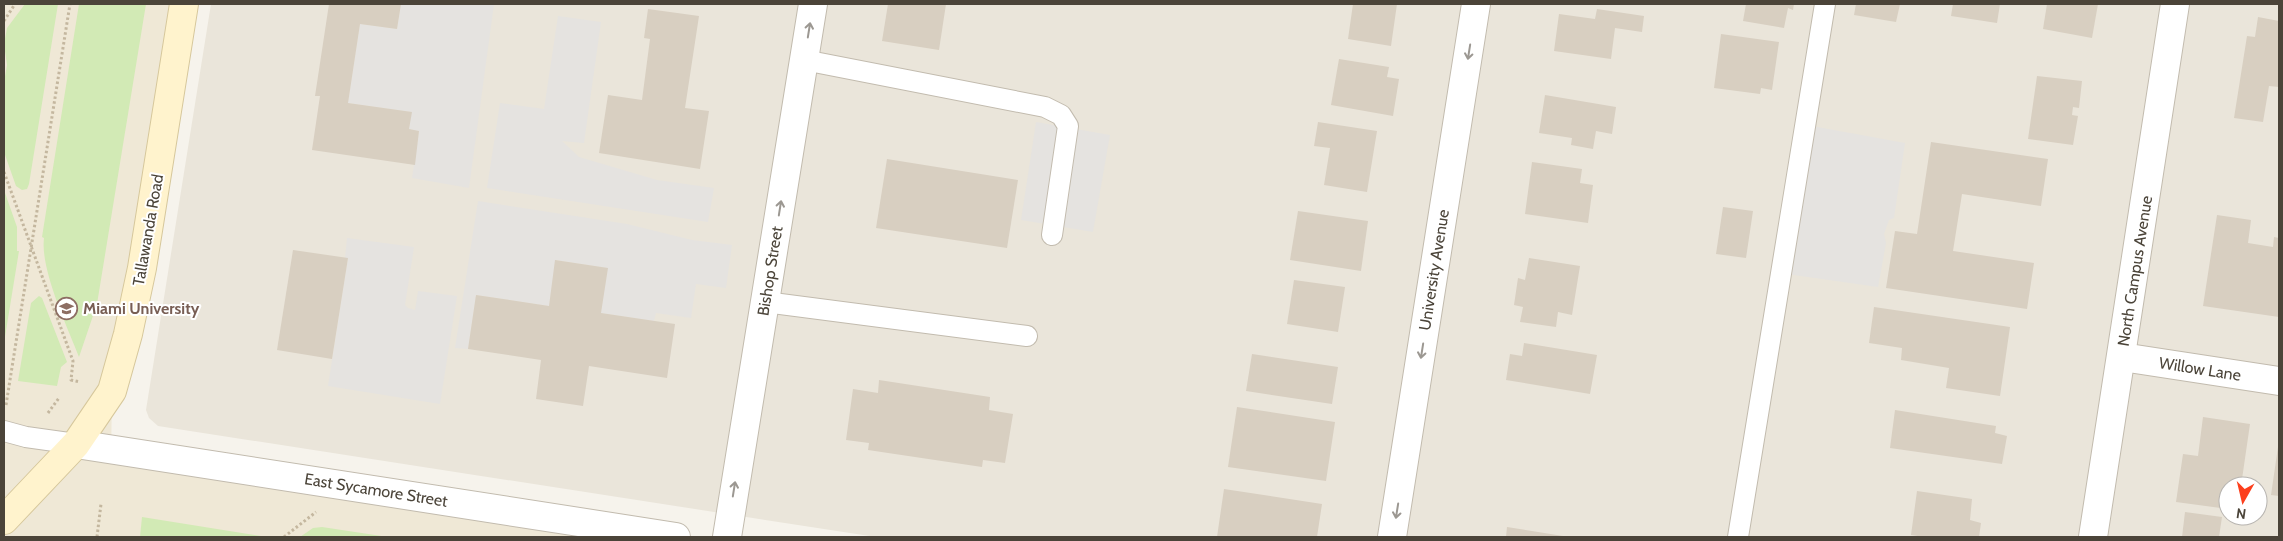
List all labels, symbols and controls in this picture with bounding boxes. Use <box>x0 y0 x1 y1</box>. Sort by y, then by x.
one-way arrow <box>804 22 814 38</box>
one-way arrow <box>1463 44 1473 60</box>
street label: Tallawanda Road <box>129 173 167 287</box>
street label: North Campus Avenue <box>2114 194 2156 348</box>
one-way arrow <box>775 200 785 216</box>
street label: University Avenue <box>1415 208 1453 332</box>
street label: Bishop Street <box>754 224 787 317</box>
school or university icon: Miami University <box>55 296 79 320</box>
place label: Miami University <box>83 299 200 318</box>
one-way arrow <box>1416 342 1426 358</box>
street label: Willow Lane <box>2158 353 2242 385</box>
street label: East Sycamore Street <box>303 469 450 511</box>
north arrow <box>2218 476 2268 526</box>
one-way arrow <box>729 481 739 497</box>
one-way arrow <box>1391 503 1401 519</box>
text: N <box>2235 504 2247 523</box>

